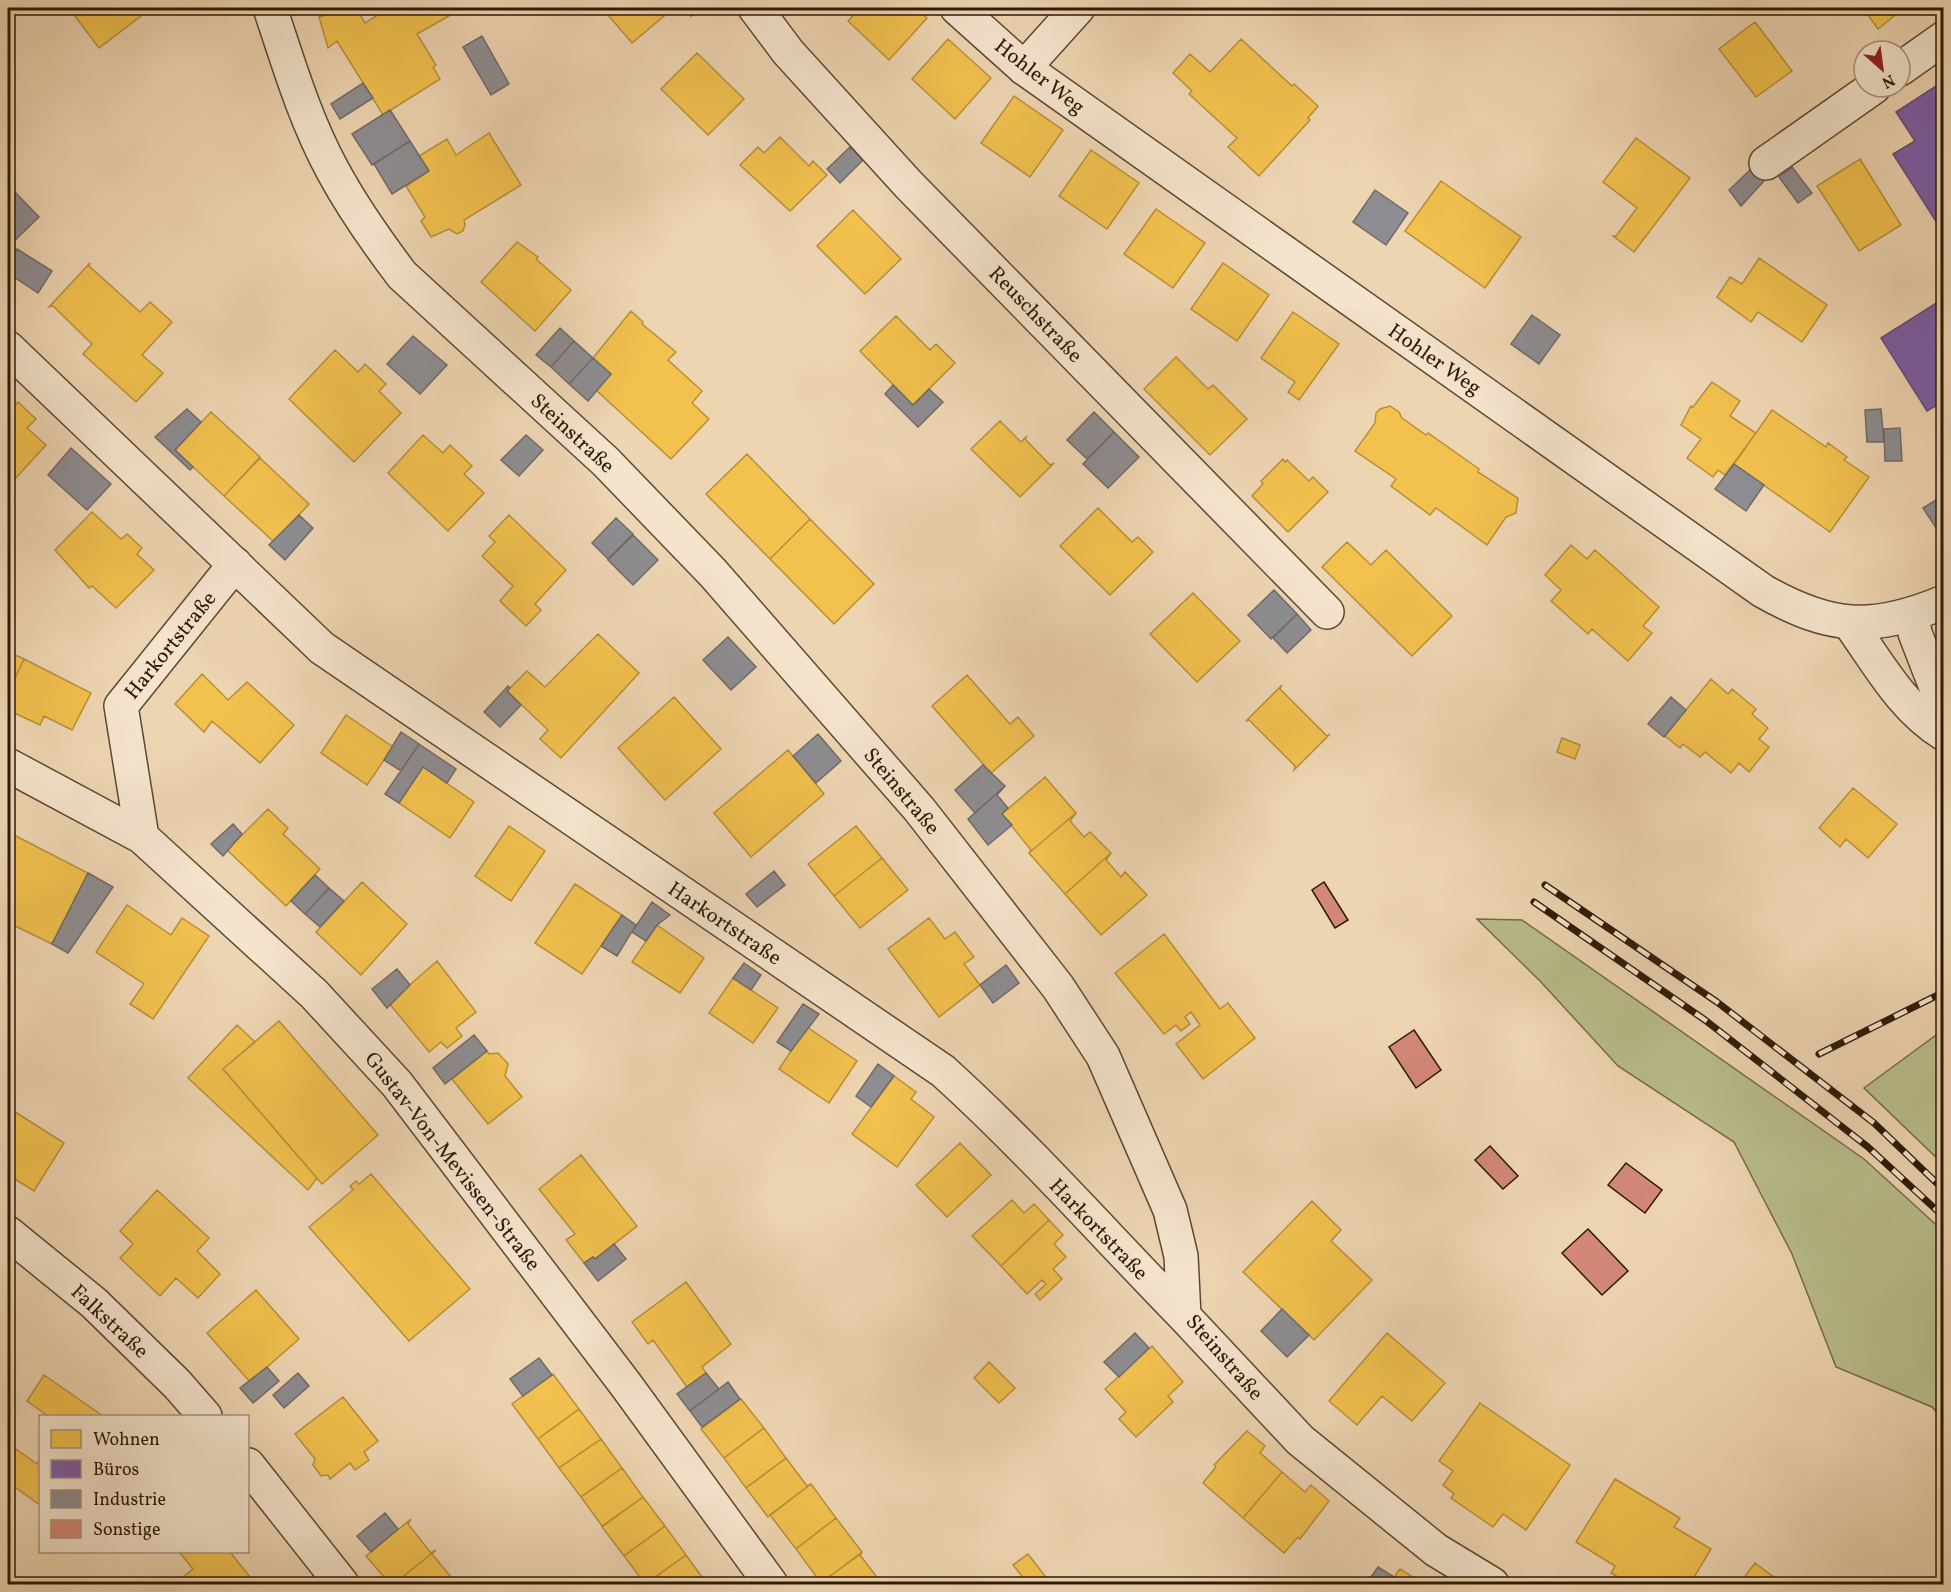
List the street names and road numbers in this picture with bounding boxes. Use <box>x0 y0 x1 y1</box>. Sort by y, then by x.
street label: Hohler Weg <box>988 33 1091 122</box>
street label: Reuschstraße <box>981 260 1089 370</box>
street label: Hohler Weg <box>1382 317 1487 403</box>
street label: Steinstraße <box>523 387 621 481</box>
street label: Harkortstraße <box>118 586 224 706</box>
street label: Steinstraße <box>856 742 946 842</box>
street label: Harkortstraße <box>661 875 787 973</box>
street label: Gustav-Von-Mevissen-Straße <box>357 1046 547 1278</box>
street label: Harkortstraße <box>1042 1173 1154 1288</box>
street label: Falkstraße <box>64 1278 154 1366</box>
street label: Steinstraße <box>1178 1309 1270 1407</box>

